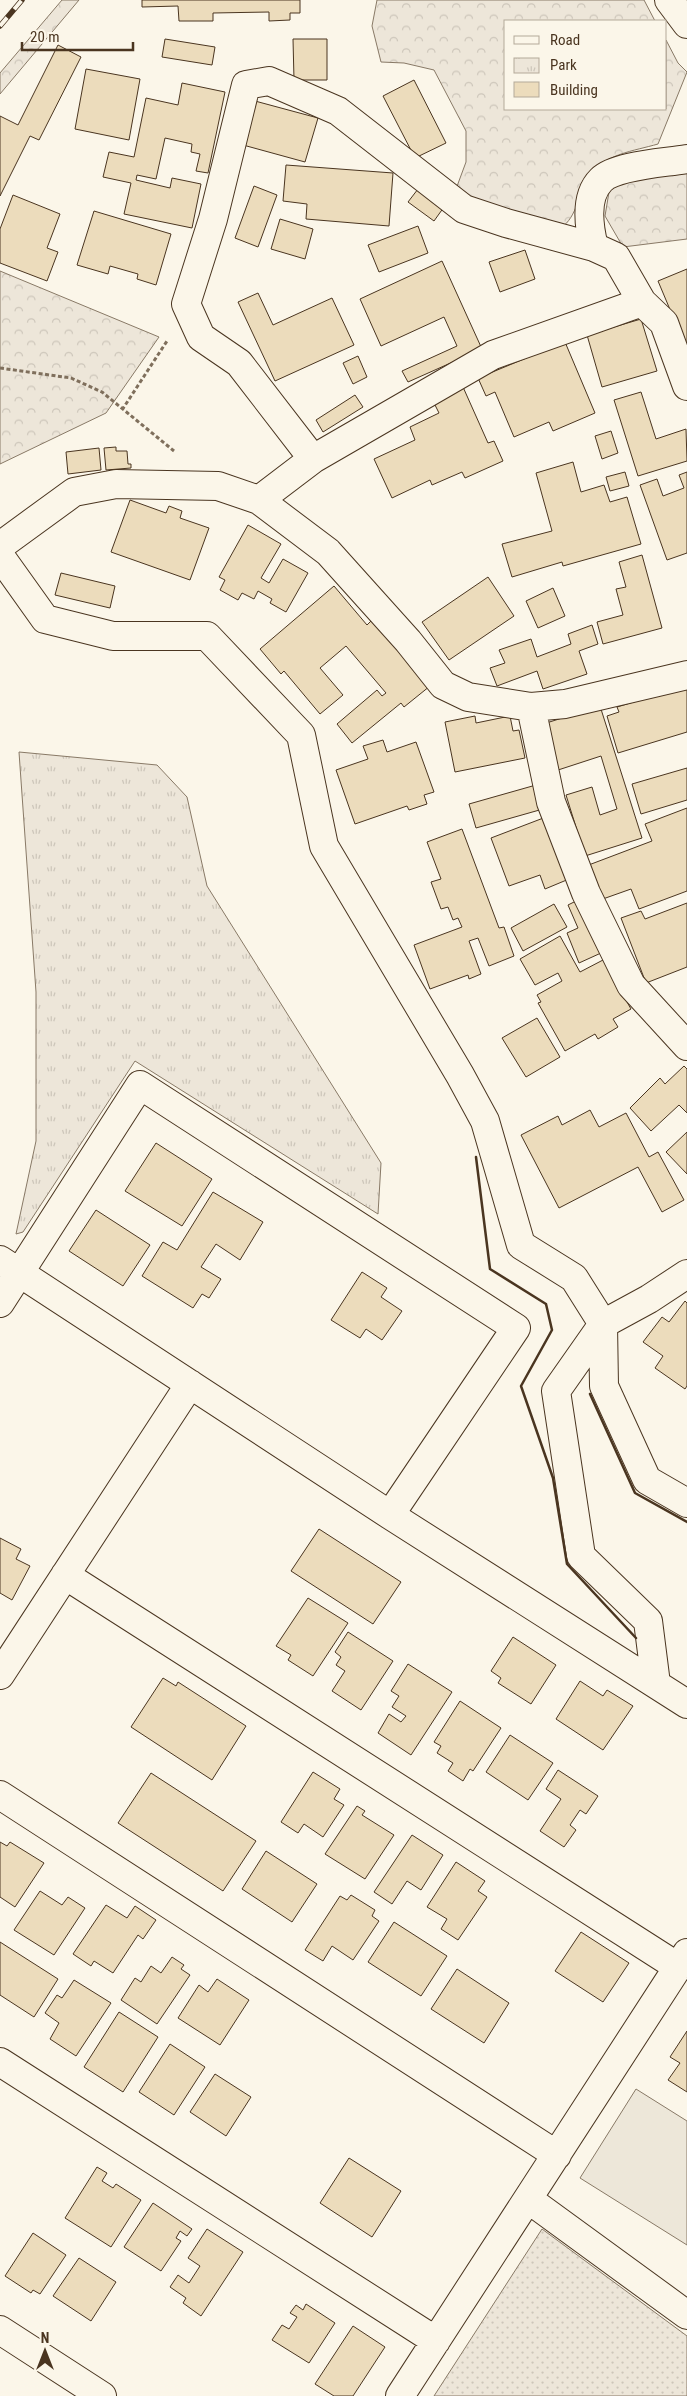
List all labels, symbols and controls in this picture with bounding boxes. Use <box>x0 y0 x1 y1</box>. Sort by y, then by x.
scale bar <box>22 20 134 52</box>
legend <box>504 20 667 110</box>
text: 20 m <box>30 28 60 46</box>
text: Road <box>550 31 580 49</box>
text: Park <box>550 56 577 74</box>
text: Building <box>550 81 598 99</box>
north arrow <box>20 2326 70 2376</box>
text: N <box>41 2330 49 2346</box>

